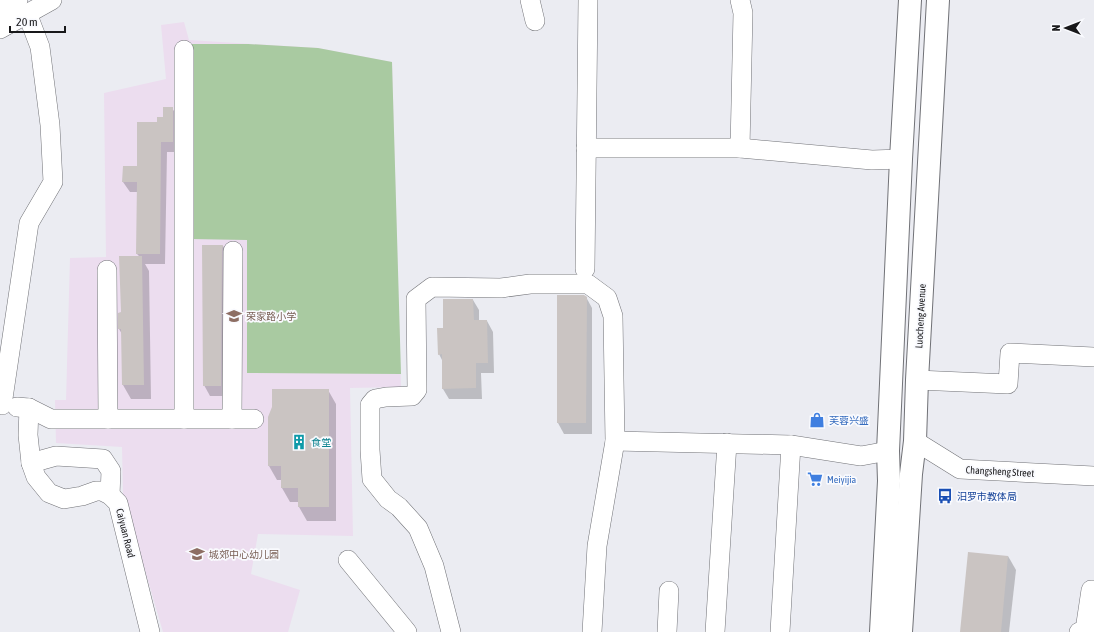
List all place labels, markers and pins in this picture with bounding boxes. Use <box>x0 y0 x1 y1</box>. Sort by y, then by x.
school or university icon: 荣家路小学 <box>225 307 243 325</box>
place label: 荣家路小学 <box>246 311 296 322</box>
shop icon: 芙蓉兴盛 <box>808 411 826 429</box>
place label: 芙蓉兴盛 <box>829 415 869 426</box>
building icon: 食堂 <box>290 433 308 451</box>
place label: 食堂 <box>311 437 331 448</box>
supermarket icon: Meiyijia <box>806 470 824 488</box>
place label: Meiyijia <box>827 474 857 485</box>
bus stop icon: 汨罗市教体局 <box>936 487 954 505</box>
place label: 汨罗市教体局 <box>957 491 1017 502</box>
school or university icon: 城郊中心幼儿园 <box>188 545 206 563</box>
place label: 城郊中心幼儿园 <box>209 549 279 560</box>

